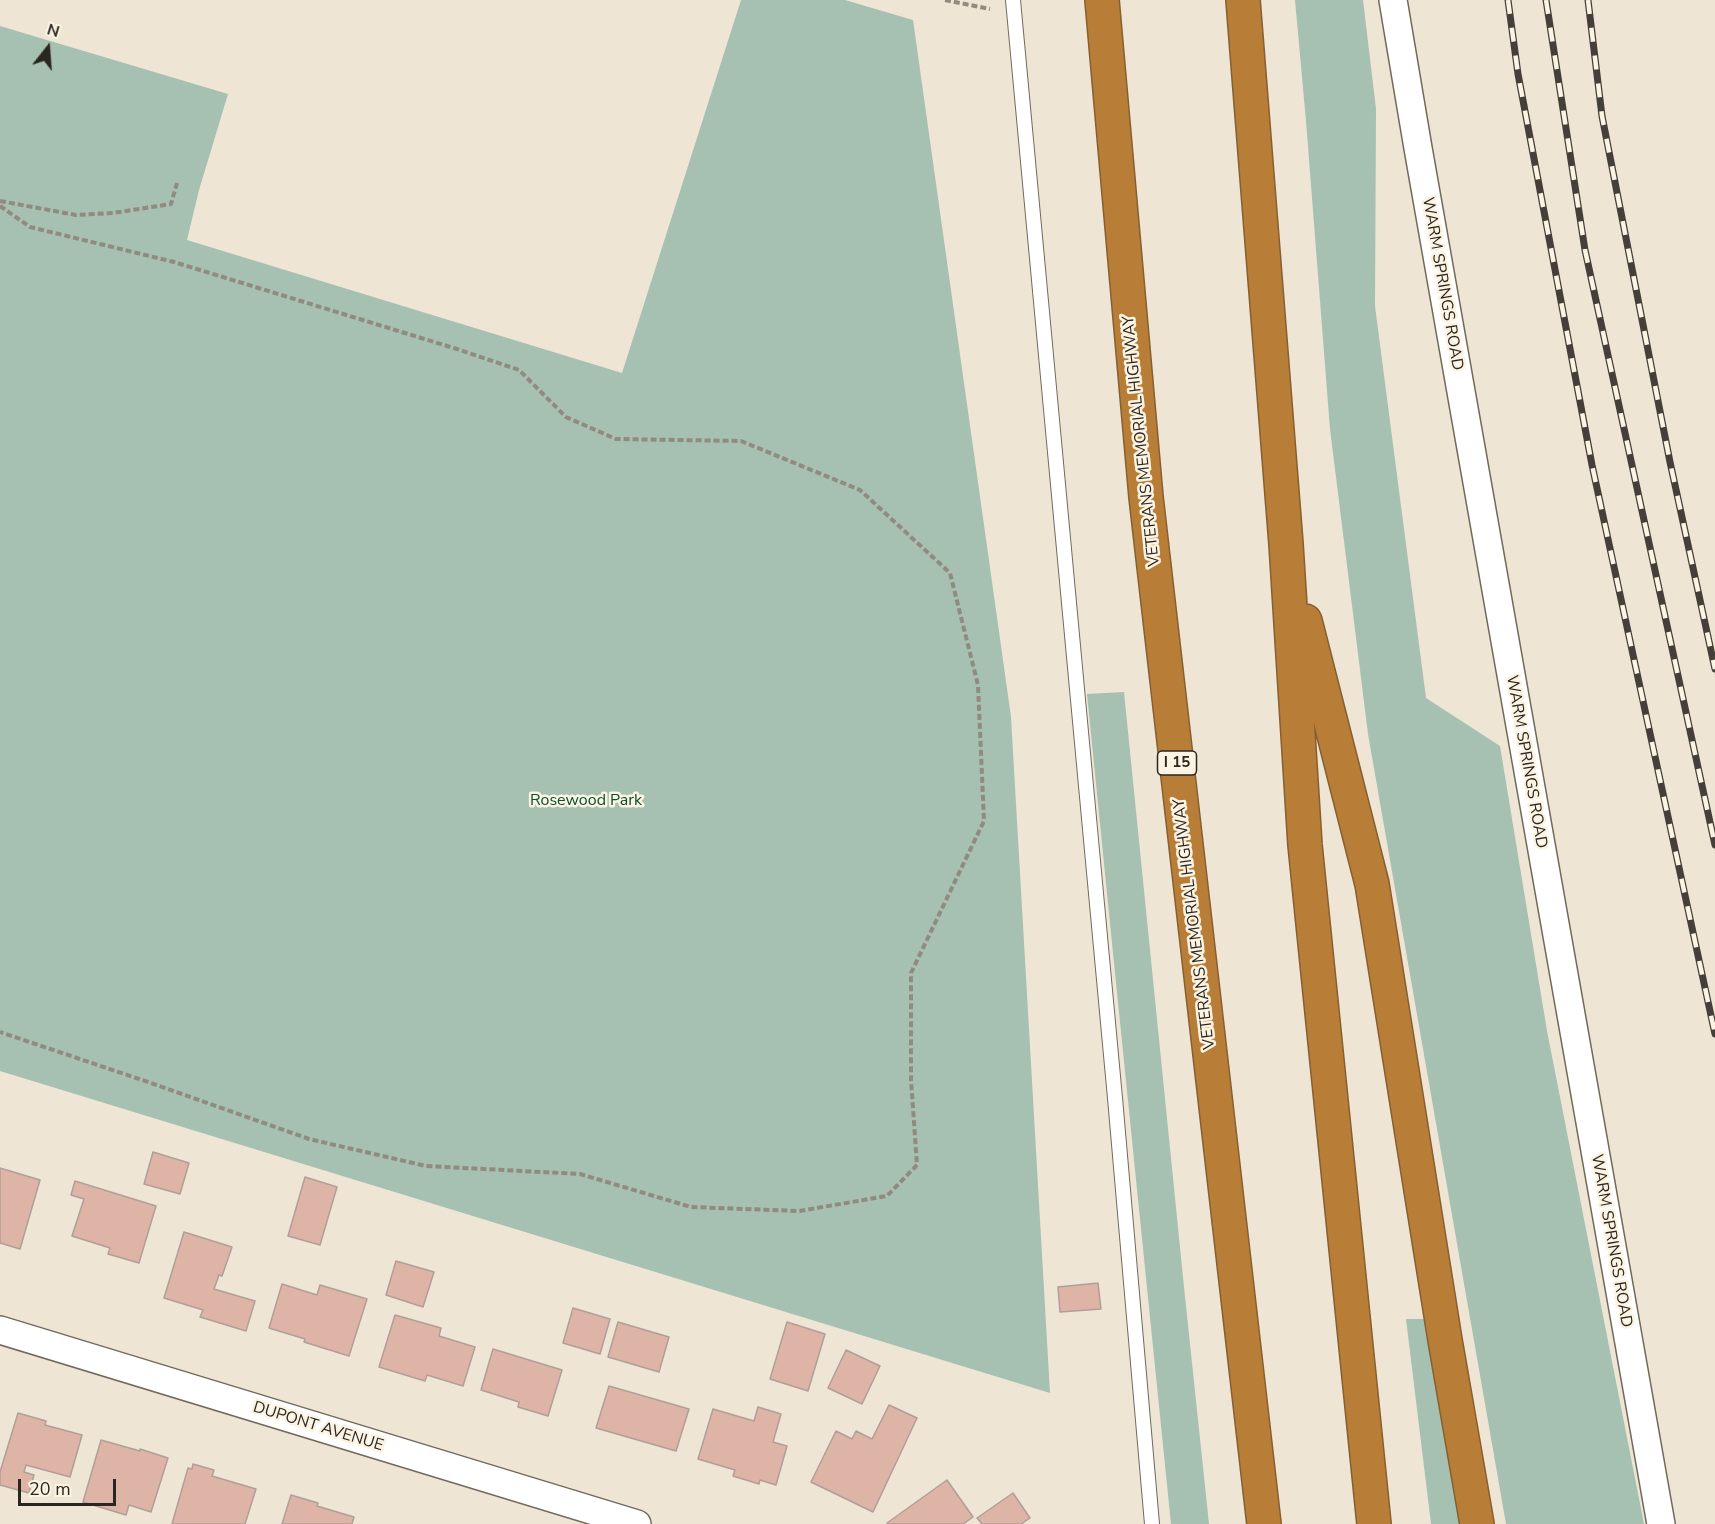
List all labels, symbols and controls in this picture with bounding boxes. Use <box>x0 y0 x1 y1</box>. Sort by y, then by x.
north arrow <box>18 18 78 78</box>
text: N <box>44 19 62 43</box>
street label: WARM SPRINGS ROAD <box>1417 196 1467 372</box>
street label: VETERANS MEMORIAL HIGHWAY <box>1119 315 1165 567</box>
street label: WARM SPRINGS ROAD <box>1501 674 1551 850</box>
road number: I 15 <box>1158 751 1196 775</box>
park label: Rosewood Park <box>530 791 642 811</box>
street label: VETERANS MEMORIAL HIGHWAY <box>1170 798 1220 1050</box>
street label: WARM SPRINGS ROAD <box>1586 1153 1636 1329</box>
street label: DUPONT AVENUE <box>250 1398 386 1456</box>
scale bar <box>21 1467 118 1505</box>
text: 20 m <box>29 1477 71 1501</box>

